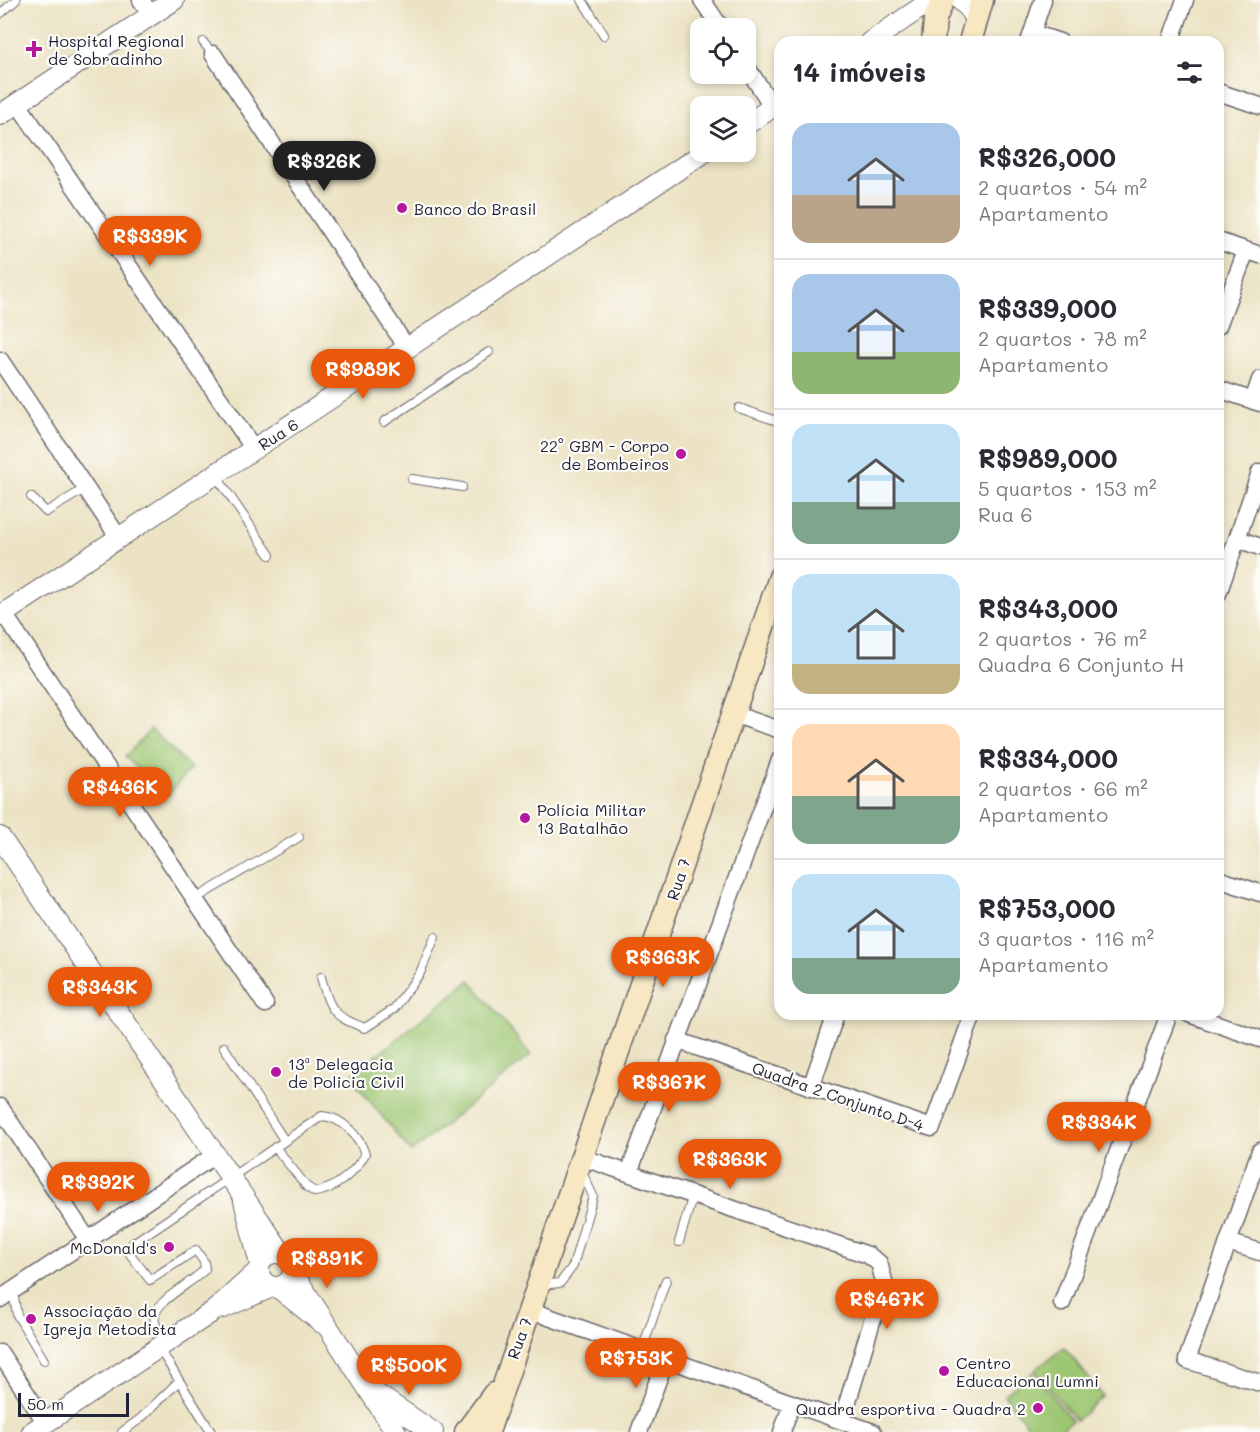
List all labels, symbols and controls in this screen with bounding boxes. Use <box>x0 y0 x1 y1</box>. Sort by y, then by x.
map controls <box>690 18 756 162</box>
button: locate <box>690 18 756 84</box>
place label: Hospital Regional de Sobradinho <box>48 30 184 69</box>
marker: Hospital Regional de Sobradinho <box>25 40 43 58</box>
text: 14 imóveis <box>792 55 926 89</box>
icon: filters <box>1173 56 1206 89</box>
button: layers <box>690 96 756 162</box>
text: R$326,000 <box>978 140 1116 174</box>
pin: R$326K <box>275 141 373 192</box>
text: R$326K <box>287 147 361 173</box>
icon: home <box>840 147 912 219</box>
text: 2 quartos · 54 m² <box>978 174 1147 200</box>
place label: Banco do Brasil <box>414 198 536 219</box>
text: Apartamento <box>978 200 1108 226</box>
marker: Banco do Brasil <box>395 201 409 215</box>
pin: R$339K <box>101 216 199 267</box>
text: R$339K <box>112 222 188 248</box>
text: R$339,000 <box>978 291 1117 325</box>
icon: home <box>840 298 912 370</box>
text: 2 quartos · 78 m² <box>978 325 1147 351</box>
pin: R$989K <box>314 349 412 400</box>
text: Apartamento <box>978 351 1108 377</box>
text: R$989K <box>325 355 401 381</box>
street label: Rua 6 <box>254 413 302 455</box>
place label: 22° GBM - Corpo de Bombeiros <box>540 435 669 474</box>
text: R$989,000 <box>978 441 1118 475</box>
marker: 22° GBM - Corpo de Bombeiros <box>674 447 688 461</box>
icon: home <box>840 448 912 520</box>
text: 5 quartos · 153 m² <box>978 475 1156 501</box>
text: Rua 6 <box>978 501 1033 527</box>
text: R$343,000 <box>978 591 1118 625</box>
icon: home <box>840 598 912 670</box>
text: 2 quartos · 76 m² <box>978 625 1147 651</box>
text: Quadra 6 Conjunto H <box>978 651 1184 677</box>
text: R$334,000 <box>978 741 1118 775</box>
icon: home <box>840 748 912 820</box>
pin: R$436K <box>71 767 169 818</box>
text: R$436K <box>82 773 158 799</box>
text: 2 quartos · 66 m² <box>978 775 1148 801</box>
place label: Polícia Militar 13 Batalhão <box>537 799 646 838</box>
text: Apartamento <box>978 801 1108 827</box>
marker: Polícia Militar 13 Batalhão <box>518 811 532 825</box>
street label: Rua 7 <box>661 855 695 903</box>
text: R$753,000 <box>978 891 1115 925</box>
icon: home <box>840 898 912 970</box>
text: 3 quartos · 116 m² <box>978 925 1154 951</box>
pin: R$363K <box>614 937 712 988</box>
text: R$363K <box>625 943 701 969</box>
text: Apartamento <box>978 951 1108 977</box>
pin: R$343K <box>51 967 149 1018</box>
text: R$343K <box>62 973 138 999</box>
place label: 13ª Delegacia de Policia Civil <box>288 1053 404 1092</box>
street label: Quadra 2 Conjunto D-4 <box>749 1057 927 1135</box>
pin: R$367K <box>620 1062 718 1113</box>
marker: 13ª Delegacia de Policia Civil <box>269 1065 283 1079</box>
text: R$367K <box>632 1068 706 1094</box>
pin: R$334K <box>1050 1102 1148 1153</box>
text: R$334K <box>1061 1108 1137 1134</box>
pin: R$363K <box>681 1139 779 1190</box>
text: R$363K <box>692 1145 768 1171</box>
pin: R$392K <box>49 1162 147 1213</box>
text: R$392K <box>61 1168 135 1194</box>
place label: McDonald's <box>70 1237 157 1258</box>
pin: R$891K <box>278 1238 376 1289</box>
marker: McDonald's <box>162 1240 176 1254</box>
text: R$891K <box>291 1244 363 1270</box>
pin: R$467K <box>838 1279 936 1330</box>
text: R$467K <box>849 1285 925 1311</box>
place label: Associação da Igreja Metodista <box>43 1300 177 1339</box>
marker: Associação da Igreja Metodista <box>24 1312 38 1326</box>
street label: Rua 7 <box>502 1314 536 1362</box>
pin: R$753K <box>587 1338 685 1389</box>
text: R$753K <box>599 1344 673 1370</box>
pin: R$500K <box>360 1345 458 1396</box>
text: R$500K <box>371 1351 447 1377</box>
place label: Centro Educacional Lumni <box>956 1352 1099 1391</box>
marker: Centro Educacional Lumni <box>937 1364 951 1378</box>
scale bar <box>18 1390 129 1418</box>
text: 50 m <box>27 1393 64 1414</box>
place label: Quadra esportiva - Quadra 2 <box>796 1398 1026 1419</box>
marker: Quadra esportiva - Quadra 2 <box>1031 1401 1045 1415</box>

